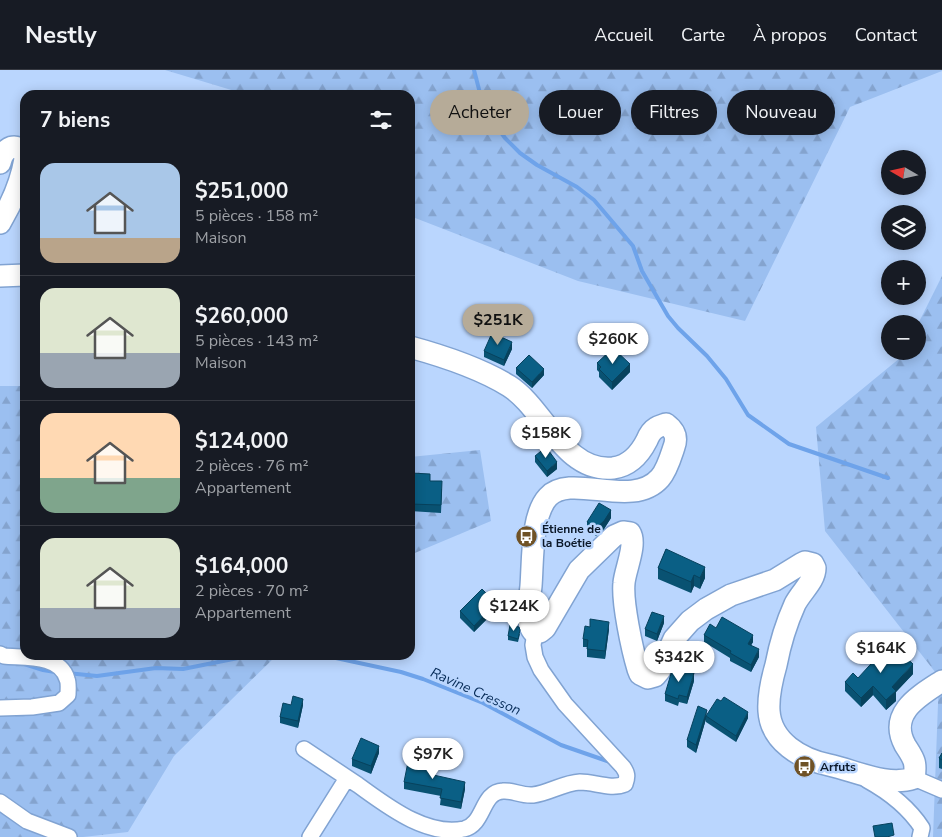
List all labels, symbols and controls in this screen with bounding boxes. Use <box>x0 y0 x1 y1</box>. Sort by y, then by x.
text: Nestly <box>25 19 97 51</box>
text: Accueil <box>594 23 653 47</box>
text: Carte <box>681 23 725 47</box>
text: À propos <box>753 23 827 47</box>
text: Contact <box>855 23 917 47</box>
chip: Acheter <box>430 90 529 135</box>
chip: Louer <box>539 90 621 135</box>
chip: Filtres <box>631 90 717 135</box>
chip: Nouveau <box>727 90 835 135</box>
text: 7 biens <box>40 106 110 134</box>
icon: filters <box>367 106 395 134</box>
north arrow <box>881 150 926 195</box>
map controls <box>881 150 926 360</box>
text: $251,000 <box>195 177 288 205</box>
icon: home <box>80 183 140 243</box>
text: 5 pièces · 158 m² <box>195 205 318 227</box>
button: layers <box>881 205 926 250</box>
text: Maison <box>195 227 247 249</box>
button: + <box>881 260 926 305</box>
text: $260,000 <box>195 302 288 330</box>
pin: $251K <box>463 304 533 346</box>
icon: home <box>80 308 140 368</box>
text: $251K <box>473 309 523 331</box>
button: − <box>881 315 926 360</box>
pin: $260K <box>578 322 648 365</box>
text: $260K <box>588 328 638 350</box>
text: 5 pièces · 143 m² <box>195 330 318 352</box>
text: Maison <box>195 352 247 374</box>
pin: $158K <box>511 416 581 459</box>
text: $158K <box>521 422 571 444</box>
text: $124,000 <box>195 427 288 455</box>
icon: home <box>80 433 140 493</box>
text: 2 pièces · 76 m² <box>195 455 309 477</box>
text: Appartement <box>195 477 291 499</box>
place label: Étienne de la Boétie <box>542 521 601 551</box>
bus stop icon: Étienne de la Boétie <box>514 524 538 548</box>
text: $164,000 <box>195 552 288 580</box>
icon: home <box>80 558 140 618</box>
text: 2 pièces · 70 m² <box>195 580 309 602</box>
pin: $124K <box>479 590 549 632</box>
text: $124K <box>489 595 539 617</box>
text: Appartement <box>195 602 291 624</box>
pin: $164K <box>846 632 916 674</box>
text: $164K <box>856 637 906 659</box>
pin: $342K <box>644 640 714 683</box>
text: $342K <box>654 646 704 668</box>
water label: Ravine Cresson <box>428 663 524 720</box>
pin: $97K <box>403 738 463 780</box>
text: $97K <box>413 743 453 765</box>
bus stop icon: Arfuts <box>792 755 816 779</box>
place label: Arfuts <box>820 759 856 775</box>

